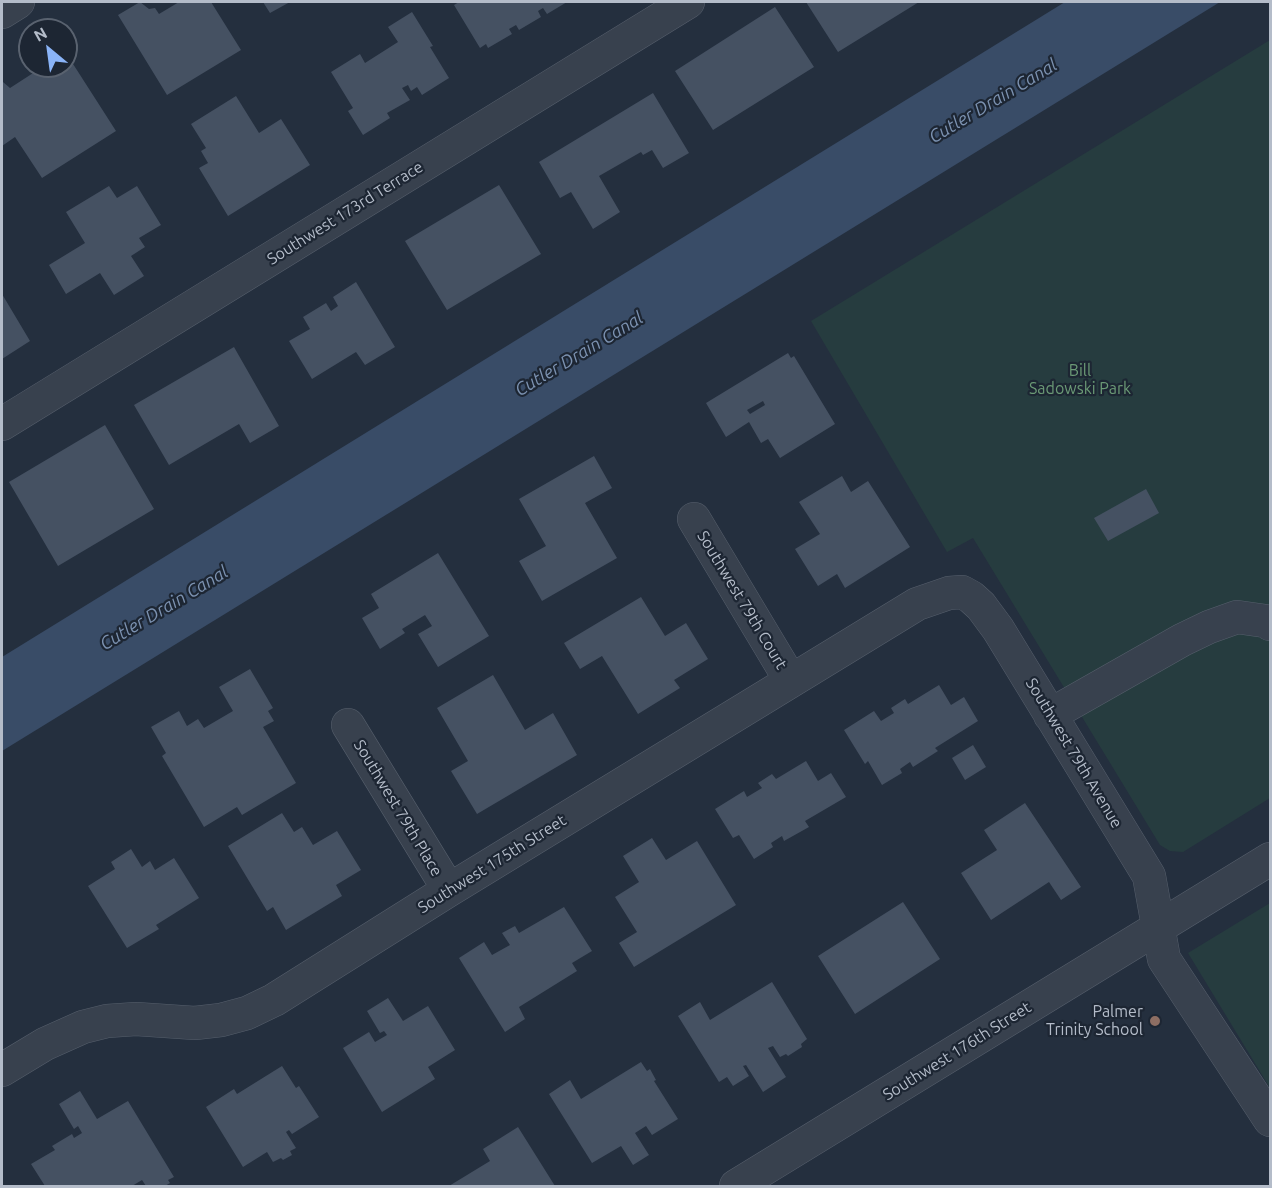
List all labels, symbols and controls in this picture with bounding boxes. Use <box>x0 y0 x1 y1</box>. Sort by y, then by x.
north arrow <box>18 18 78 78</box>
text: N <box>31 23 50 45</box>
water label: Cutler Drain Canal <box>925 54 1061 148</box>
street label: Southwest 173rd Terrace <box>264 157 426 269</box>
water label: Cutler Drain Canal <box>511 307 647 401</box>
park label: Bill Sadowski Park <box>1029 361 1131 399</box>
street label: Southwest 79th Court <box>693 527 791 673</box>
water label: Cutler Drain Canal <box>96 561 232 655</box>
street label: Southwest 79th Avenue <box>1022 675 1126 831</box>
street label: Southwest 79th Place <box>350 736 446 880</box>
street label: Southwest 175th Street <box>414 810 570 918</box>
street label: Southwest 176th Street <box>879 997 1035 1105</box>
place label: Palmer Trinity School <box>1046 1002 1143 1040</box>
marker: Palmer Trinity School <box>1148 1014 1162 1028</box>

